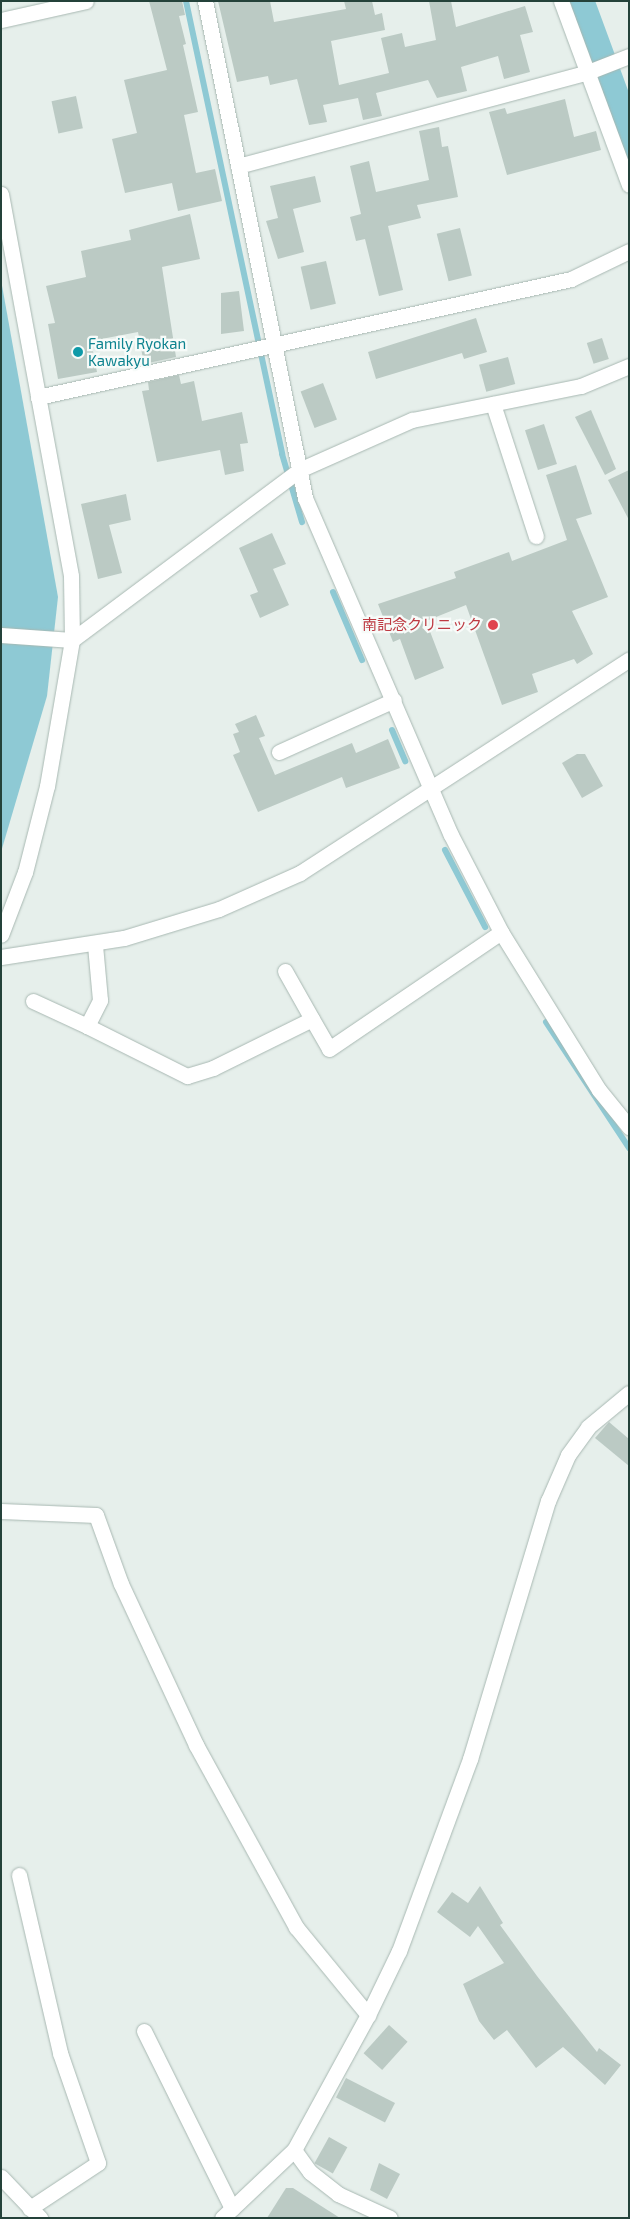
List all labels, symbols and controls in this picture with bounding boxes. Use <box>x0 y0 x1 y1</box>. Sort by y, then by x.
place label: Family Ryokan Kawakyu <box>88 334 186 369</box>
marker: Family Ryokan Kawakyu <box>72 346 84 358</box>
place label: 南記念クリニック <box>362 616 482 634</box>
marker: 南記念クリニック <box>486 618 500 632</box>

